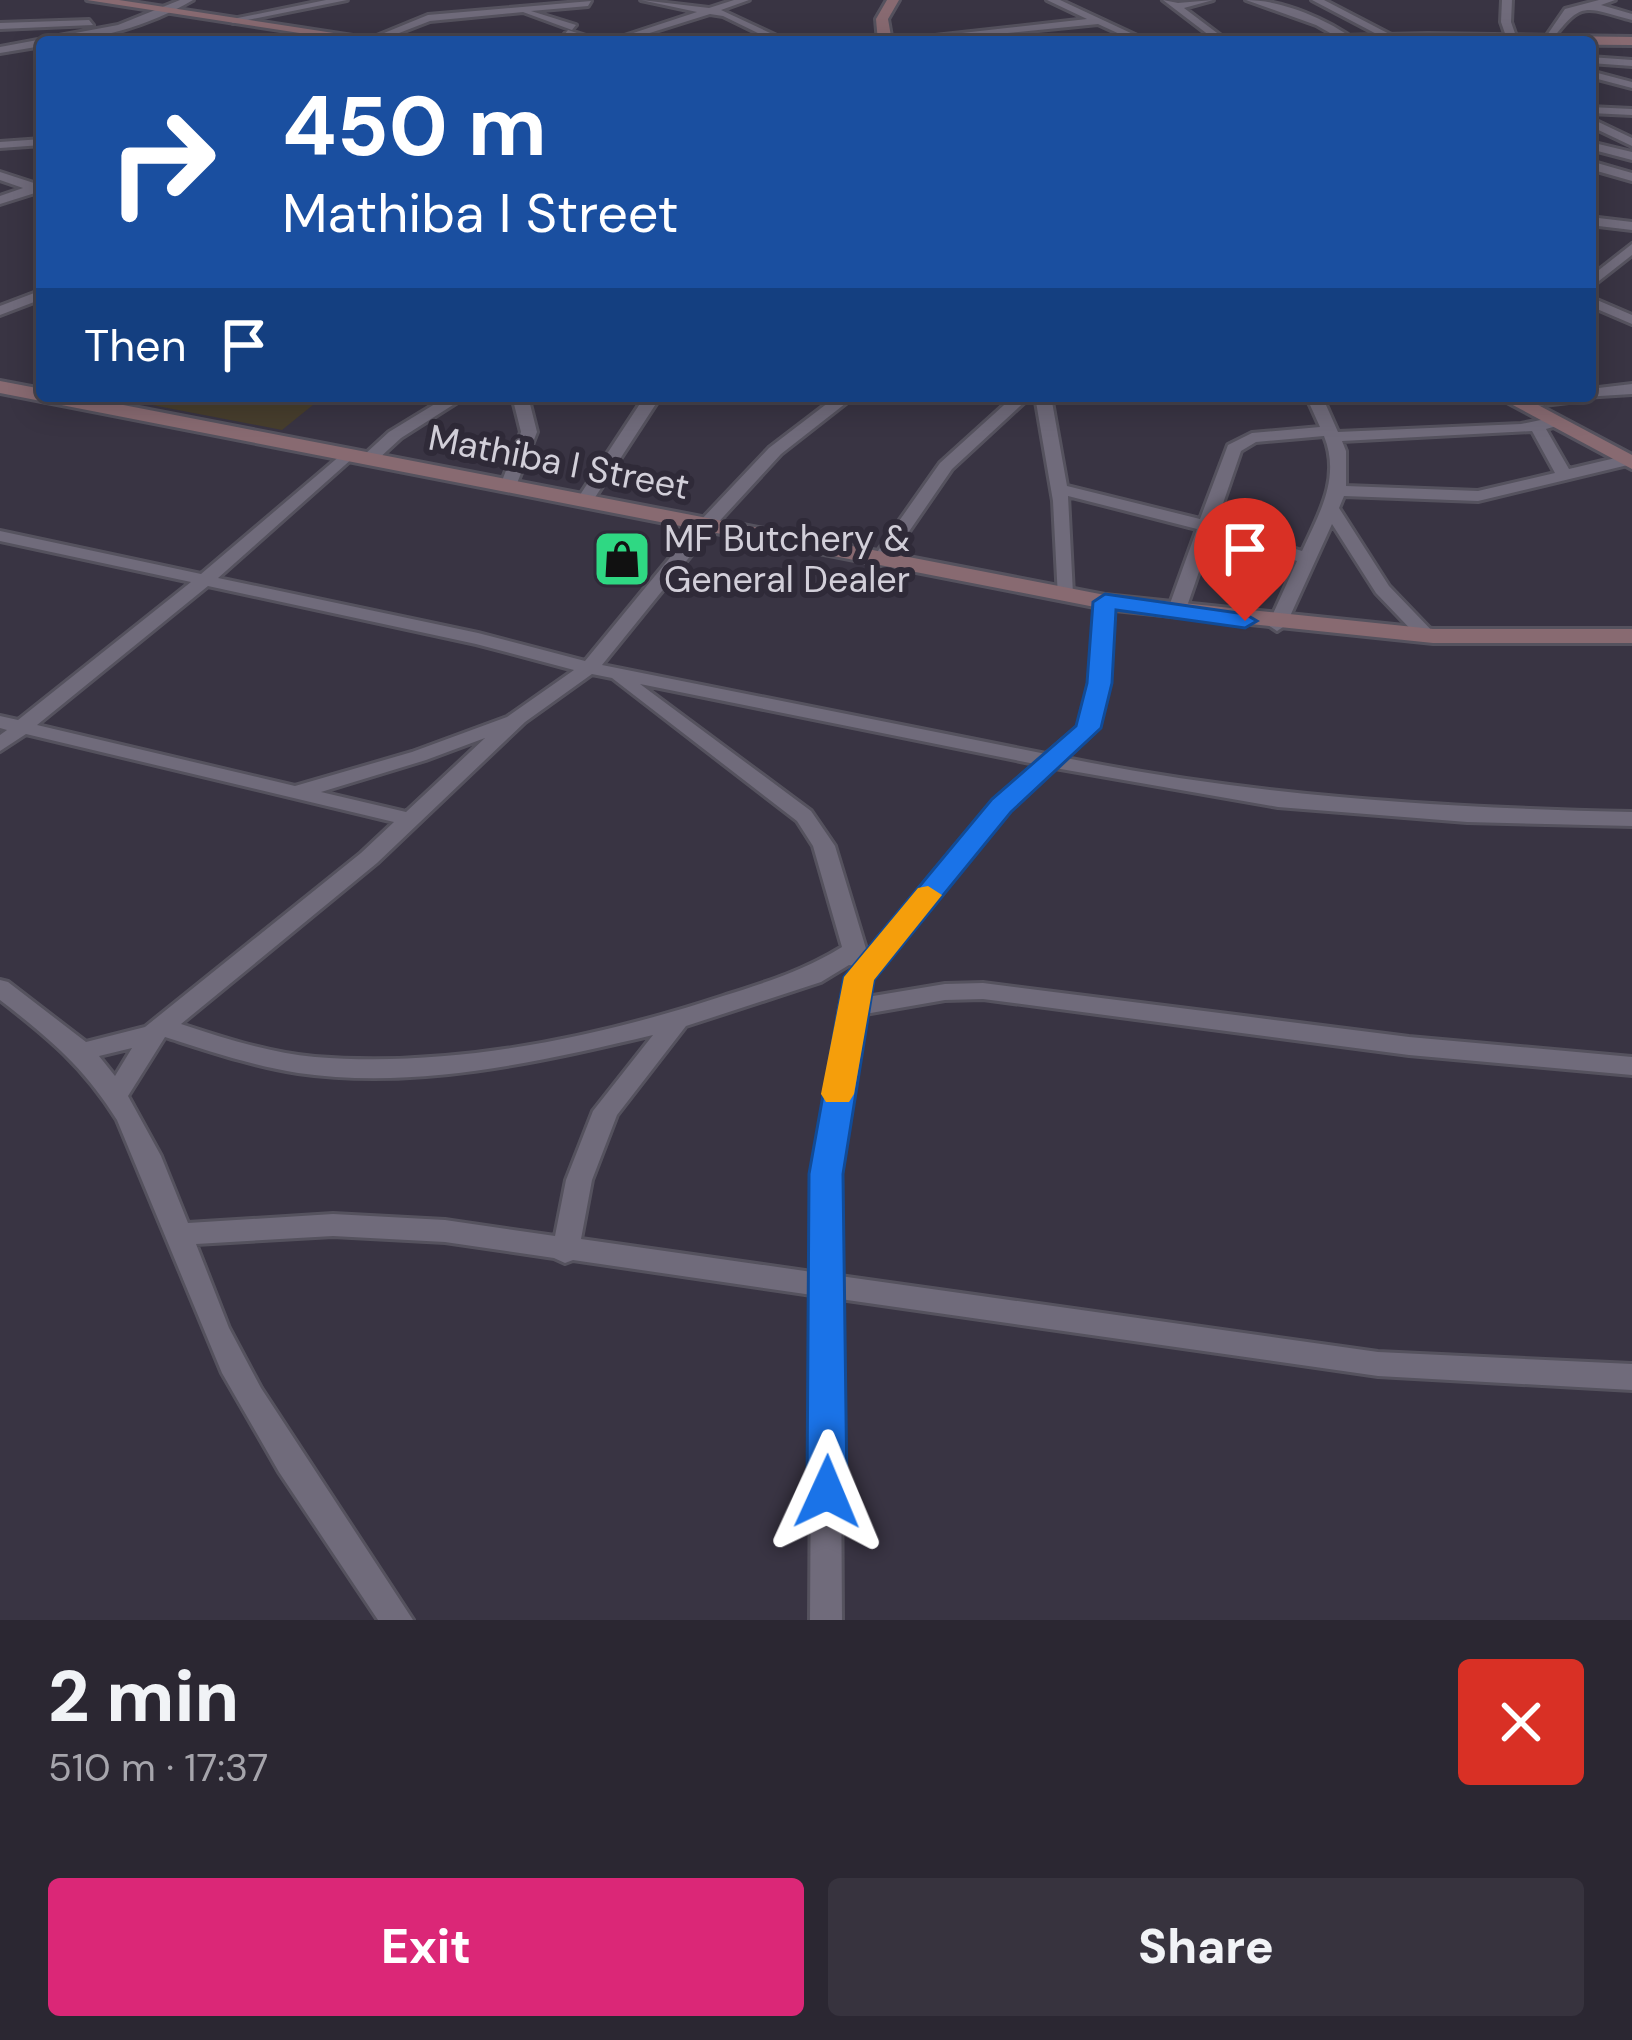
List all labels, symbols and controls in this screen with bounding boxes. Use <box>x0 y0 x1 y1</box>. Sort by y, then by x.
text: 450 m <box>282 72 547 181</box>
icon: right <box>84 84 240 240</box>
text: Mathiba I Street <box>282 178 679 249</box>
icon: arrive <box>211 312 277 378</box>
text: Then <box>84 316 187 375</box>
street label: Mathiba I Street <box>425 414 693 510</box>
pin <box>1194 498 1296 621</box>
place label: MF Butchery & General Dealer <box>664 515 910 603</box>
icon: arrive <box>1212 516 1278 582</box>
shop icon: MF Butchery & General Dealer <box>591 528 653 590</box>
position arrow <box>764 1429 890 1555</box>
text: 2 min <box>48 1650 239 1743</box>
button: close <box>1458 1659 1584 1785</box>
text: 510 m · 17:37 <box>48 1742 268 1793</box>
button: Exit <box>48 1878 804 2016</box>
button: Share <box>828 1878 1584 2016</box>

